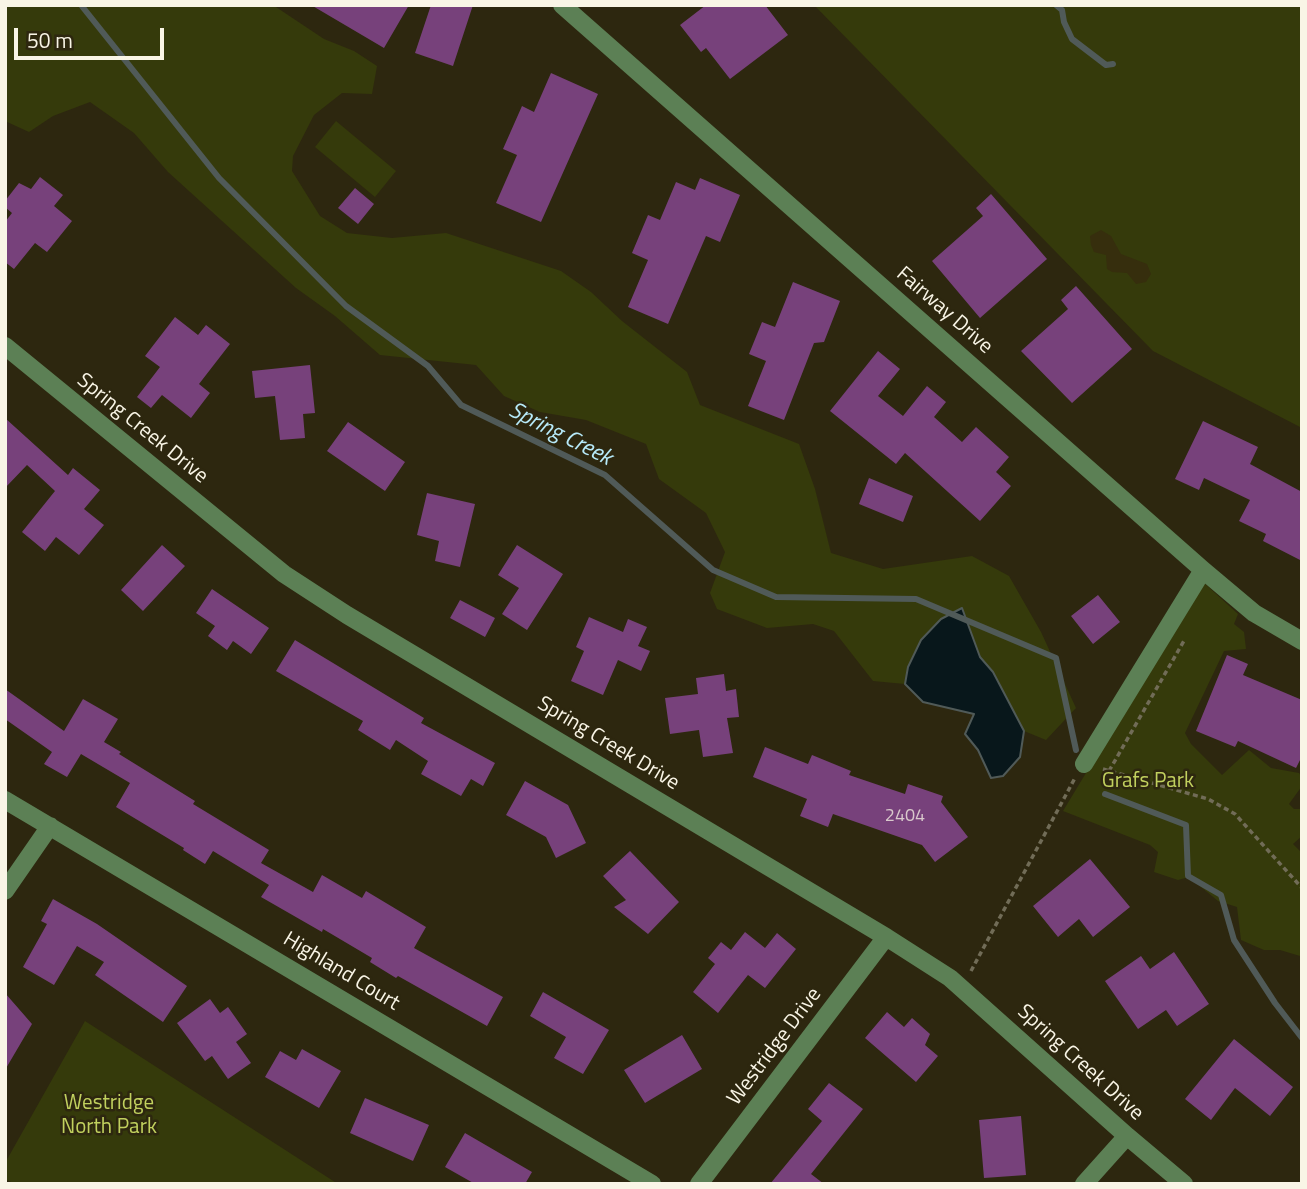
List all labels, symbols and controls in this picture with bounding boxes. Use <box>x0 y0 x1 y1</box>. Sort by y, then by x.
scale bar <box>18 14 168 58</box>
text: 50 m <box>27 24 73 56</box>
street label: Fairway Drive <box>891 262 997 360</box>
street label: Spring Creek Drive <box>71 368 213 490</box>
water label: Spring Creek <box>504 397 616 473</box>
street label: Spring Creek Drive <box>532 692 684 796</box>
park label: Grafs Park <box>1102 769 1194 795</box>
house number: 2404 <box>885 806 925 828</box>
street label: Highland Court <box>278 927 404 1017</box>
street label: Westridge Drive <box>723 983 827 1111</box>
street label: Spring Creek Drive <box>1012 1000 1148 1126</box>
park label: Westridge North Park <box>61 1091 157 1141</box>

